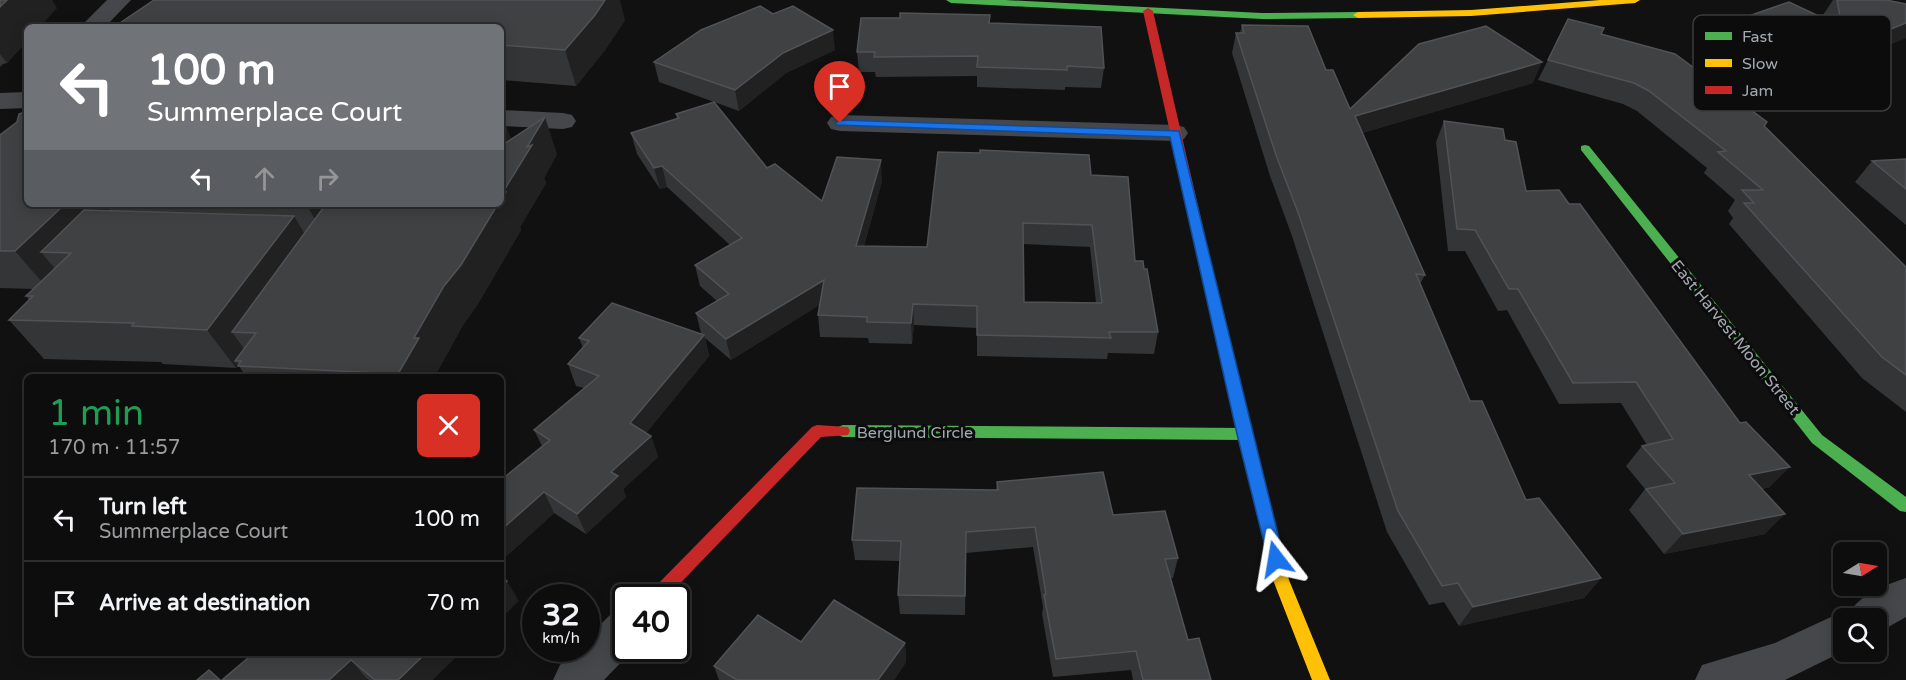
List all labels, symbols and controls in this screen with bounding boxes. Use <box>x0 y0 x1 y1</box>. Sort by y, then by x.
legend <box>1693 15 1891 111</box>
text: Fast <box>1742 27 1773 47</box>
text: 100 m <box>147 45 276 96</box>
icon: left <box>48 48 126 126</box>
text: Slow <box>1742 54 1778 74</box>
pin <box>814 61 865 123</box>
icon: arrive <box>823 70 856 103</box>
text: Jam <box>1742 81 1773 101</box>
text: Summerplace Court <box>147 96 402 129</box>
icon: left <box>185 162 218 195</box>
icon: ahead <box>248 162 281 195</box>
icon: right <box>311 162 344 195</box>
street label: East Harvest Moon Street <box>1666 256 1804 419</box>
text: 1 min <box>48 392 144 435</box>
button: close <box>417 394 480 457</box>
street label: Berglund Circle <box>857 423 973 443</box>
text: 170 m · 11:57 <box>48 436 180 460</box>
text: Turn left <box>99 494 187 520</box>
icon: left <box>48 503 81 536</box>
text: 100 m <box>413 506 480 532</box>
text: Summerplace Court <box>99 520 288 544</box>
position arrow <box>1244 527 1308 591</box>
north arrow <box>1833 542 1887 596</box>
map controls <box>1833 542 1887 662</box>
speed limit sign: 40 <box>612 584 690 662</box>
icon: arrive <box>48 587 81 620</box>
text: Arrive at destination <box>99 590 310 616</box>
text: 70 m <box>426 590 480 616</box>
text: 32 <box>542 597 580 634</box>
button: search <box>1833 608 1887 662</box>
text: km/h <box>542 629 580 647</box>

